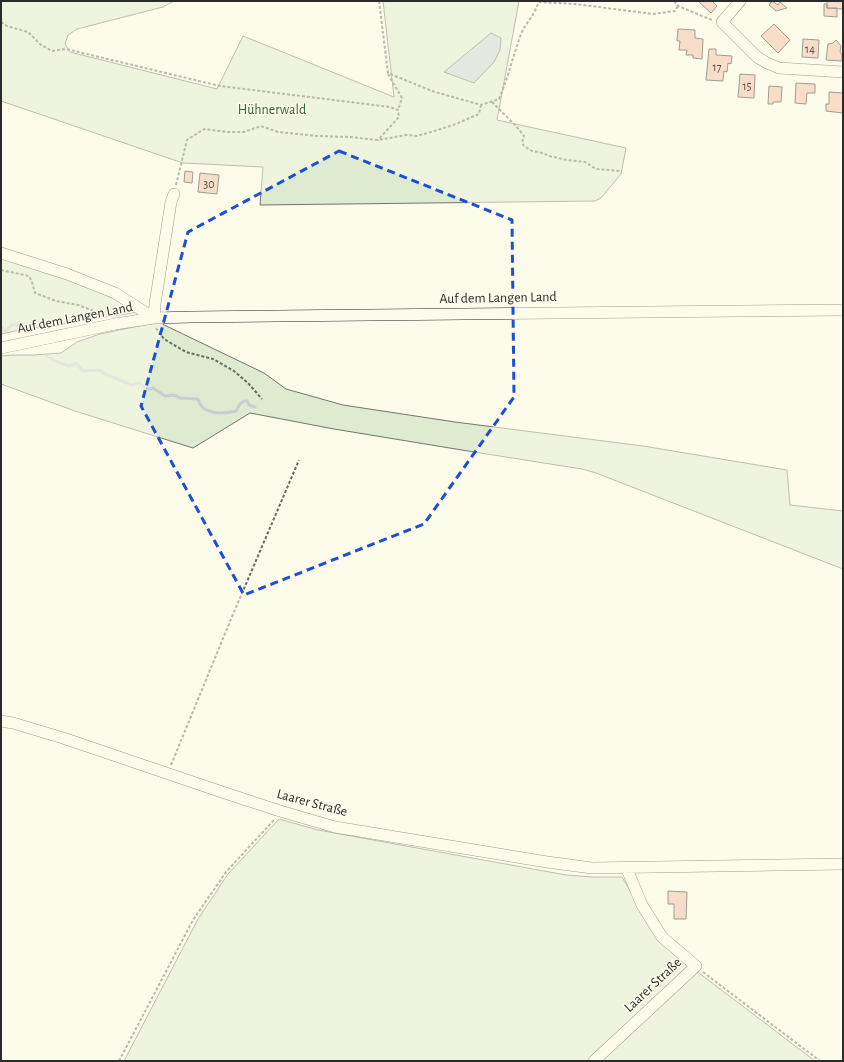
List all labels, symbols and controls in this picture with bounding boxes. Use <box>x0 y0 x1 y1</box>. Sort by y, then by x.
house number: 14 <box>805 43 815 55</box>
house number: 17 <box>712 61 722 73</box>
house number: 15 <box>742 80 752 92</box>
park label: Hühnerwald <box>238 103 306 117</box>
house number: 30 <box>203 178 215 190</box>
street label: Auf dem Langen Land <box>439 290 557 306</box>
street label: Auf dem Langen Land <box>16 300 134 336</box>
street label: Laarer Straße <box>275 787 349 819</box>
street label: Laarer Straße <box>622 955 684 1015</box>

